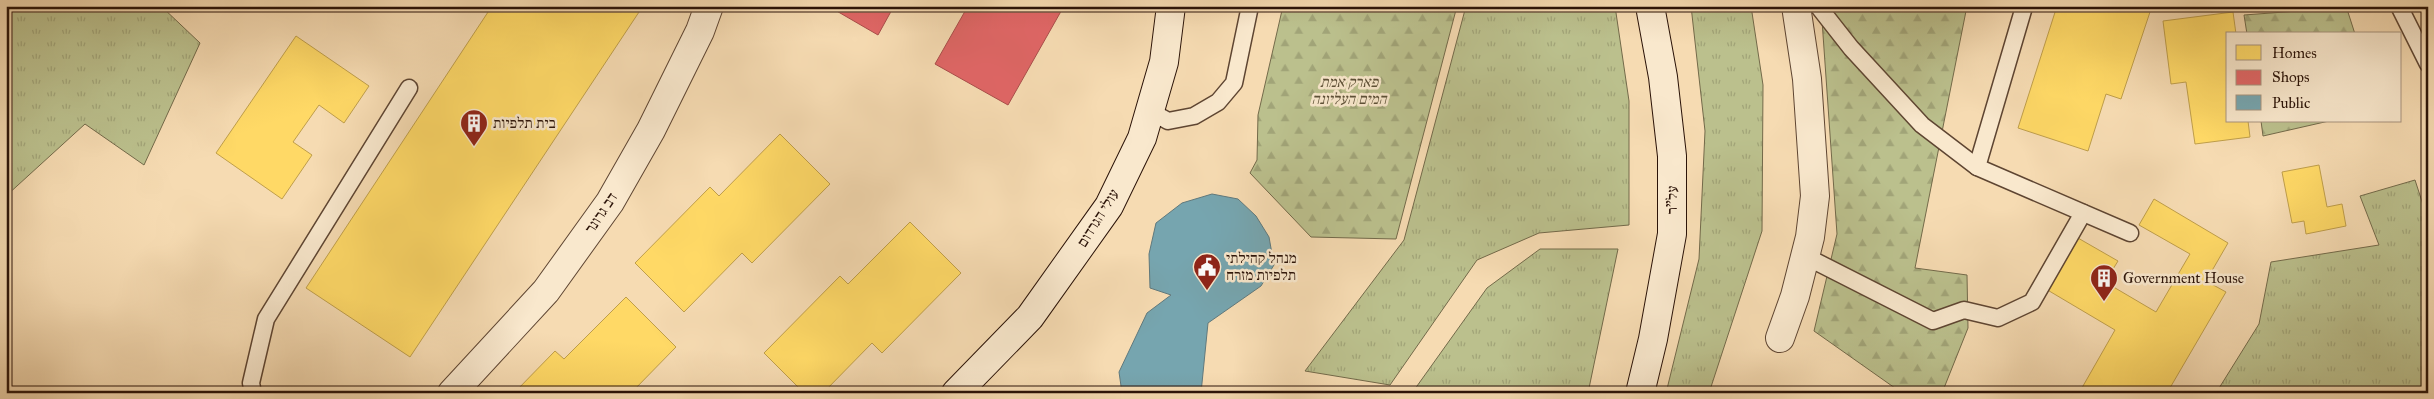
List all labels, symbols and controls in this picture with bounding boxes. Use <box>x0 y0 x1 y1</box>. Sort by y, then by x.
legend <box>2226 32 2402 122</box>
text: Homes <box>2272 44 2317 62</box>
text: Shops <box>2272 68 2310 86</box>
park label: פארק אמת המים העליונה <box>1312 73 1388 108</box>
text: Public <box>2272 94 2310 112</box>
building icon: בית תלפיות <box>459 108 489 147</box>
place label: בית תלפיות <box>493 114 556 132</box>
street label: עולי הגרדום <box>1073 186 1123 250</box>
street label: על"ר <box>1663 186 1681 214</box>
street label: דב גרונר <box>581 189 621 237</box>
place label: מנהל קהילתי תלפיות מזרח <box>1226 249 1297 284</box>
public building icon: מנהל קהילתי תלפיות מזרח <box>1192 252 1222 291</box>
building icon: Government House <box>2089 263 2119 302</box>
place label: Government House <box>2123 269 2244 287</box>

